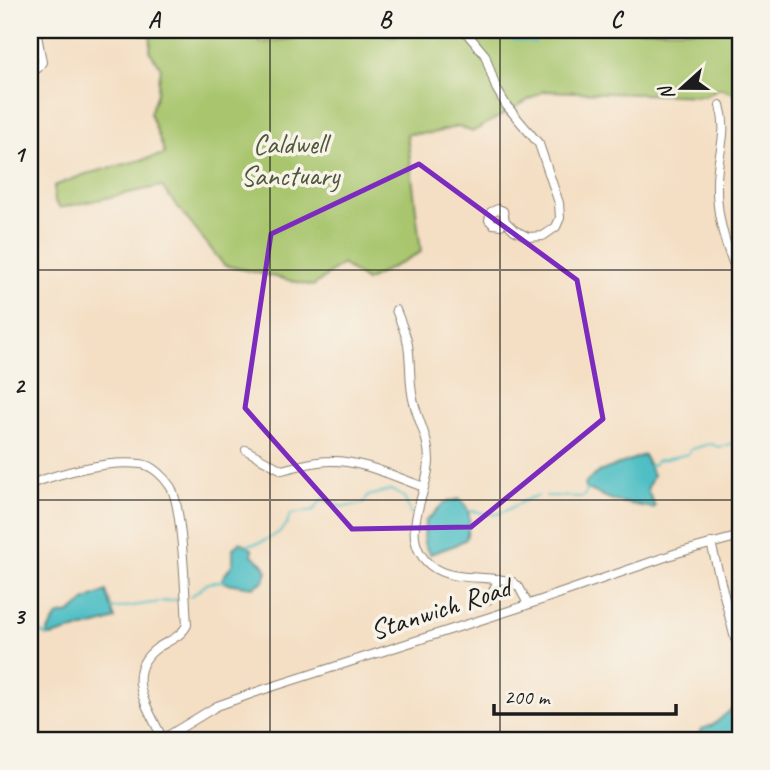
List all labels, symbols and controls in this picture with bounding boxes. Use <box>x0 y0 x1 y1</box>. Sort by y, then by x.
text: A <box>148 5 162 34</box>
text: B <box>379 5 393 34</box>
text: C <box>611 5 625 34</box>
north arrow <box>648 52 718 122</box>
text: N <box>653 81 680 104</box>
park label: Caldwell Sanctuary <box>241 126 342 193</box>
text: 1 <box>14 140 27 169</box>
text: 2 <box>14 371 27 400</box>
street label: Stanwich Road <box>366 568 518 648</box>
text: 3 <box>14 602 27 631</box>
scale bar <box>494 672 676 716</box>
text: 200 m <box>504 684 551 710</box>

